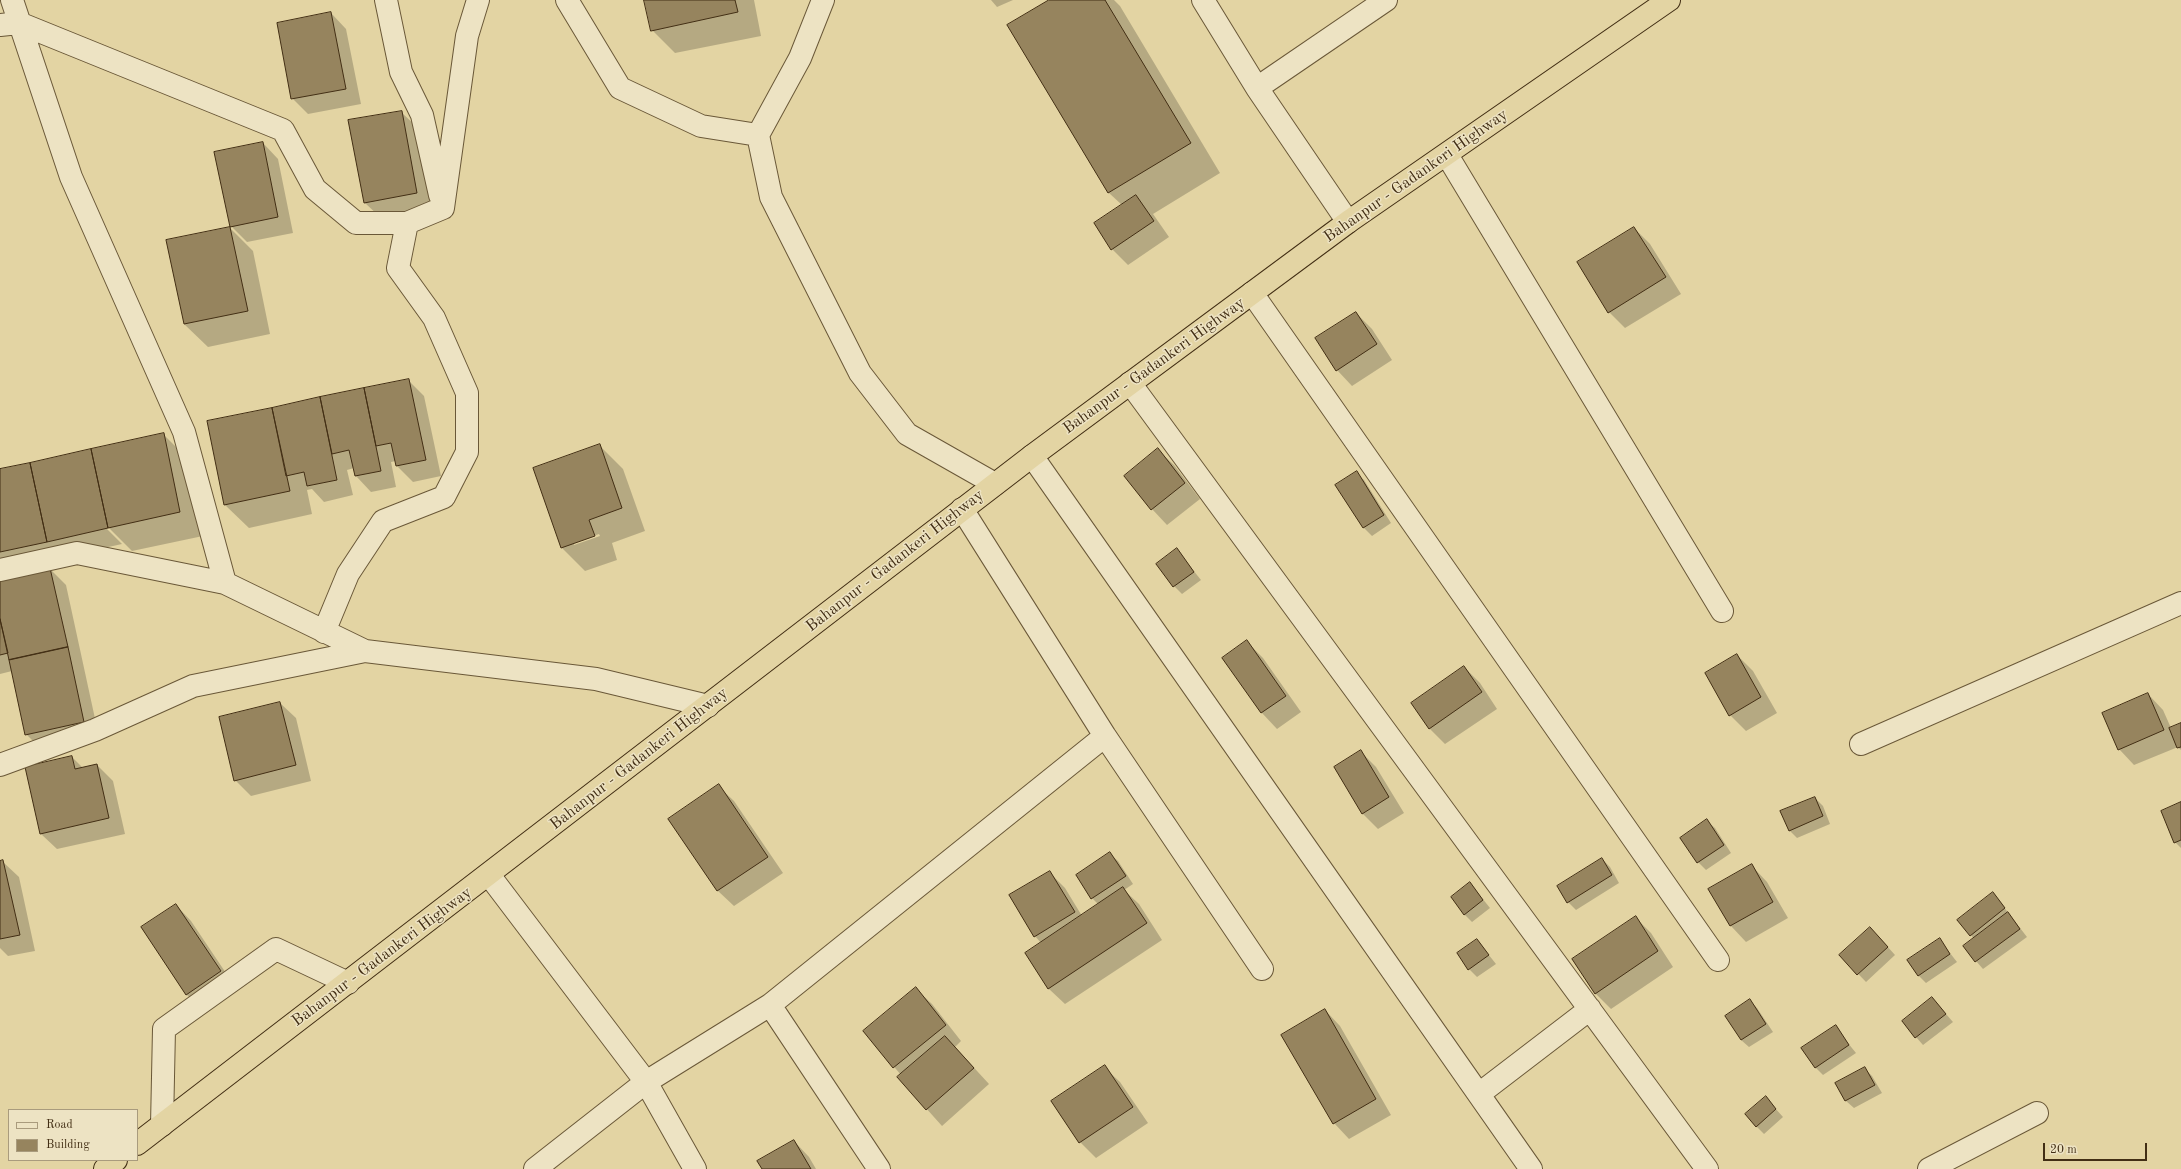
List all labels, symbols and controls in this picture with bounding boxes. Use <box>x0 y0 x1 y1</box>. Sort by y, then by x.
street label: Bahanpur - Gadankeri Highway <box>1320 105 1512 247</box>
street label: Bahanpur - Gadankeri Highway <box>1059 294 1249 438</box>
street label: Bahanpur - Gadankeri Highway <box>802 486 988 636</box>
street label: Bahanpur - Gadankeri Highway <box>546 684 732 834</box>
street label: Bahanpur - Gadankeri Highway <box>288 883 476 1031</box>
legend <box>8 1109 138 1161</box>
text: Road <box>46 1119 73 1131</box>
scale bar <box>2045 1135 2149 1161</box>
text: Building <box>46 1139 90 1151</box>
text: 20 m <box>2050 1144 2077 1156</box>

